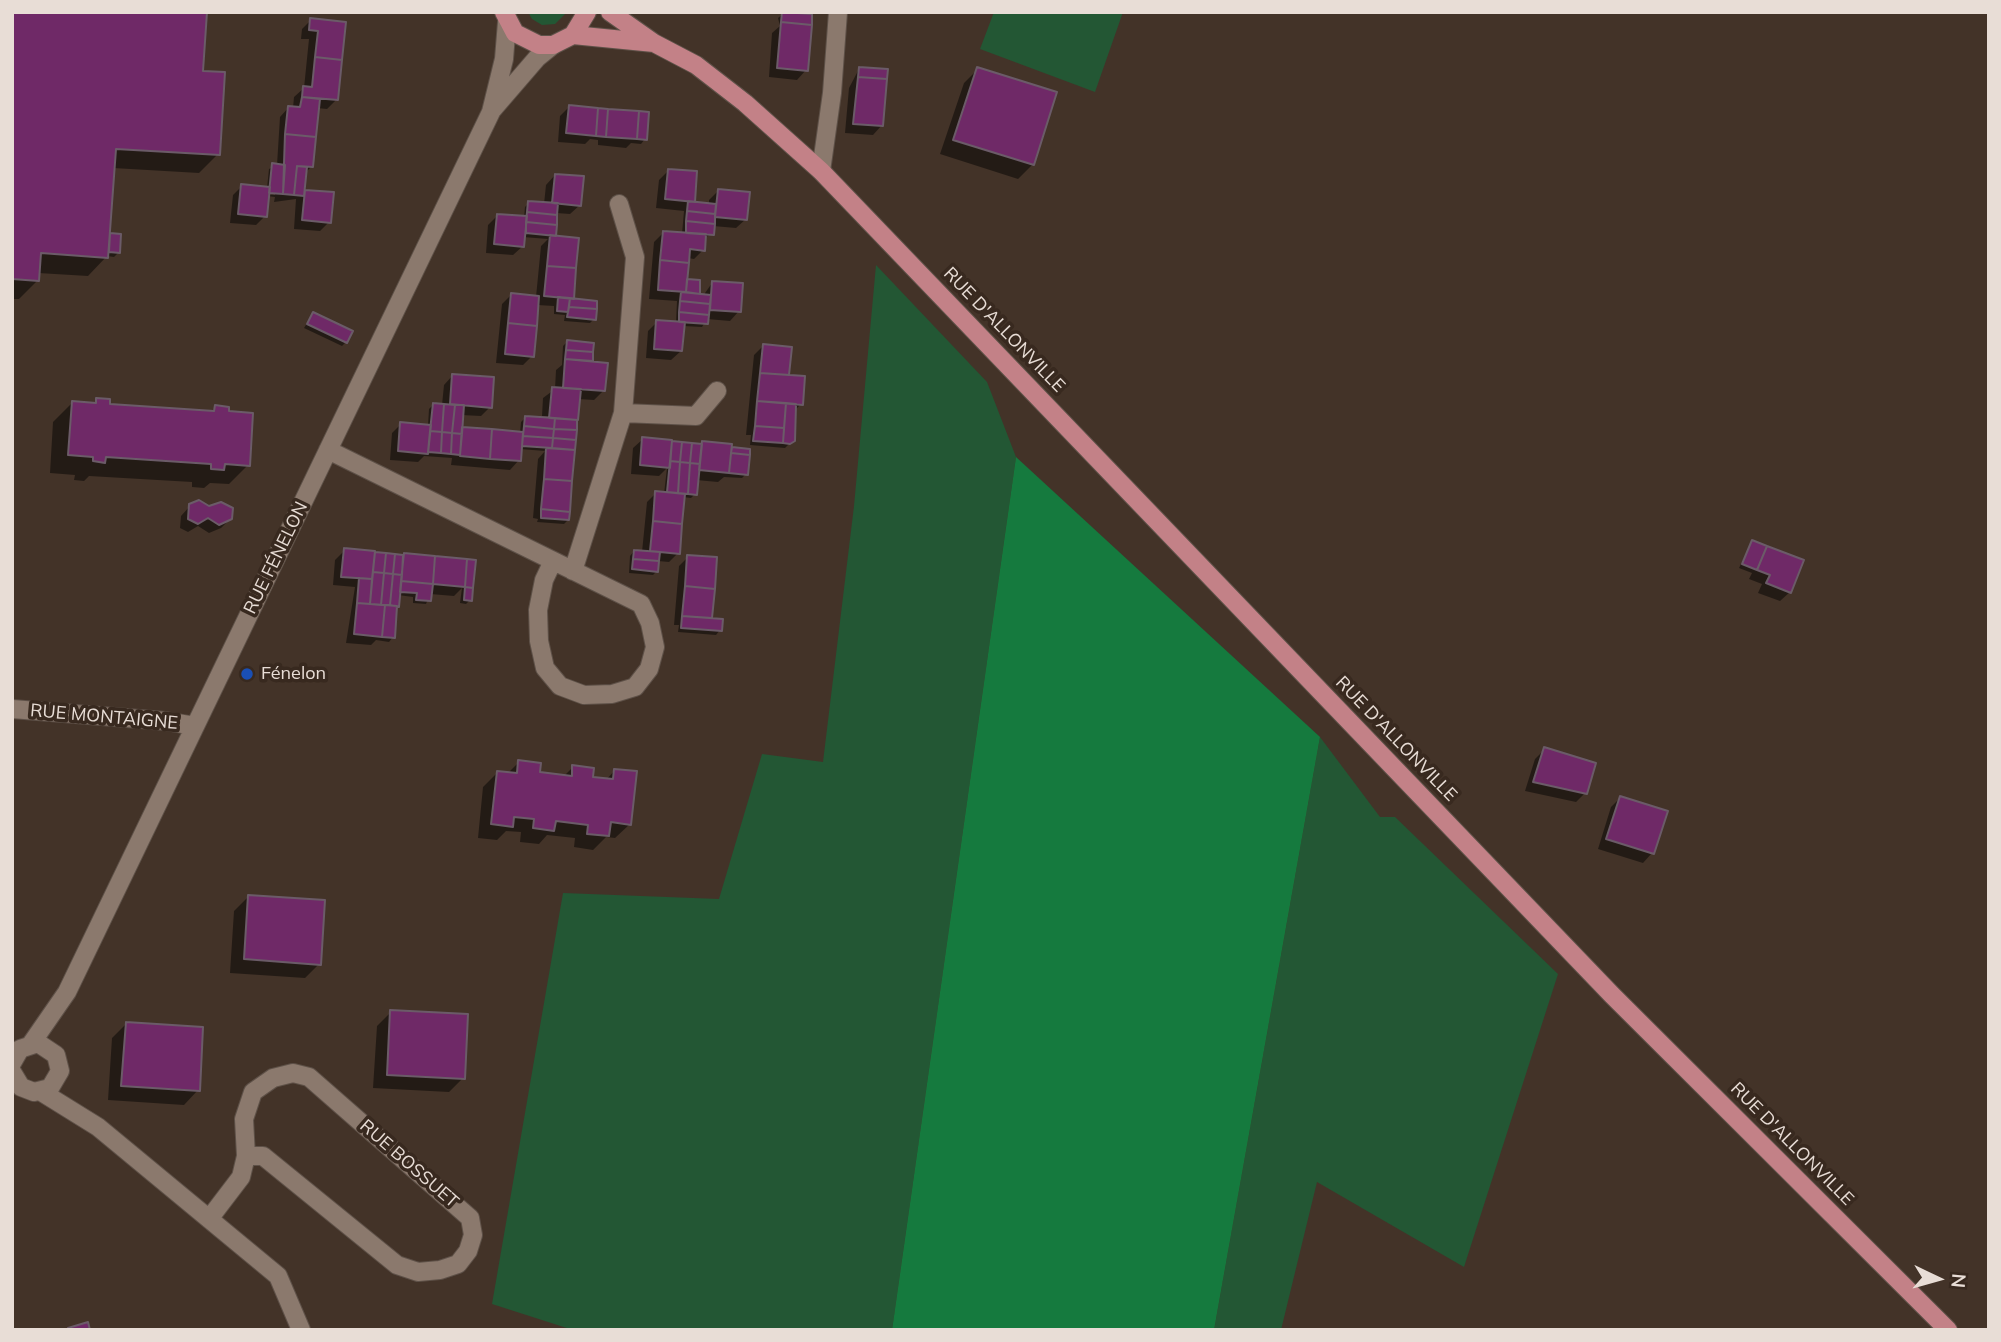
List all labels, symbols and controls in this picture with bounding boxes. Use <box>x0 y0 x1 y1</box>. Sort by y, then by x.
street label: RUE D'ALLONVILLE <box>939 263 1069 397</box>
street label: RUE FÉNELON <box>240 498 312 618</box>
place label: Fénelon <box>261 663 326 685</box>
marker: Fénelon <box>239 666 255 682</box>
street label: RUE D'ALLONVILLE <box>1331 672 1461 806</box>
street label: RUE MONTAIGNE <box>29 700 179 734</box>
street label: RUE D'ALLONVILLE <box>1726 1078 1858 1210</box>
street label: RUE BOSSUET <box>355 1115 463 1213</box>
north arrow <box>1903 1244 1973 1314</box>
text: N <box>1946 1273 1972 1289</box>

